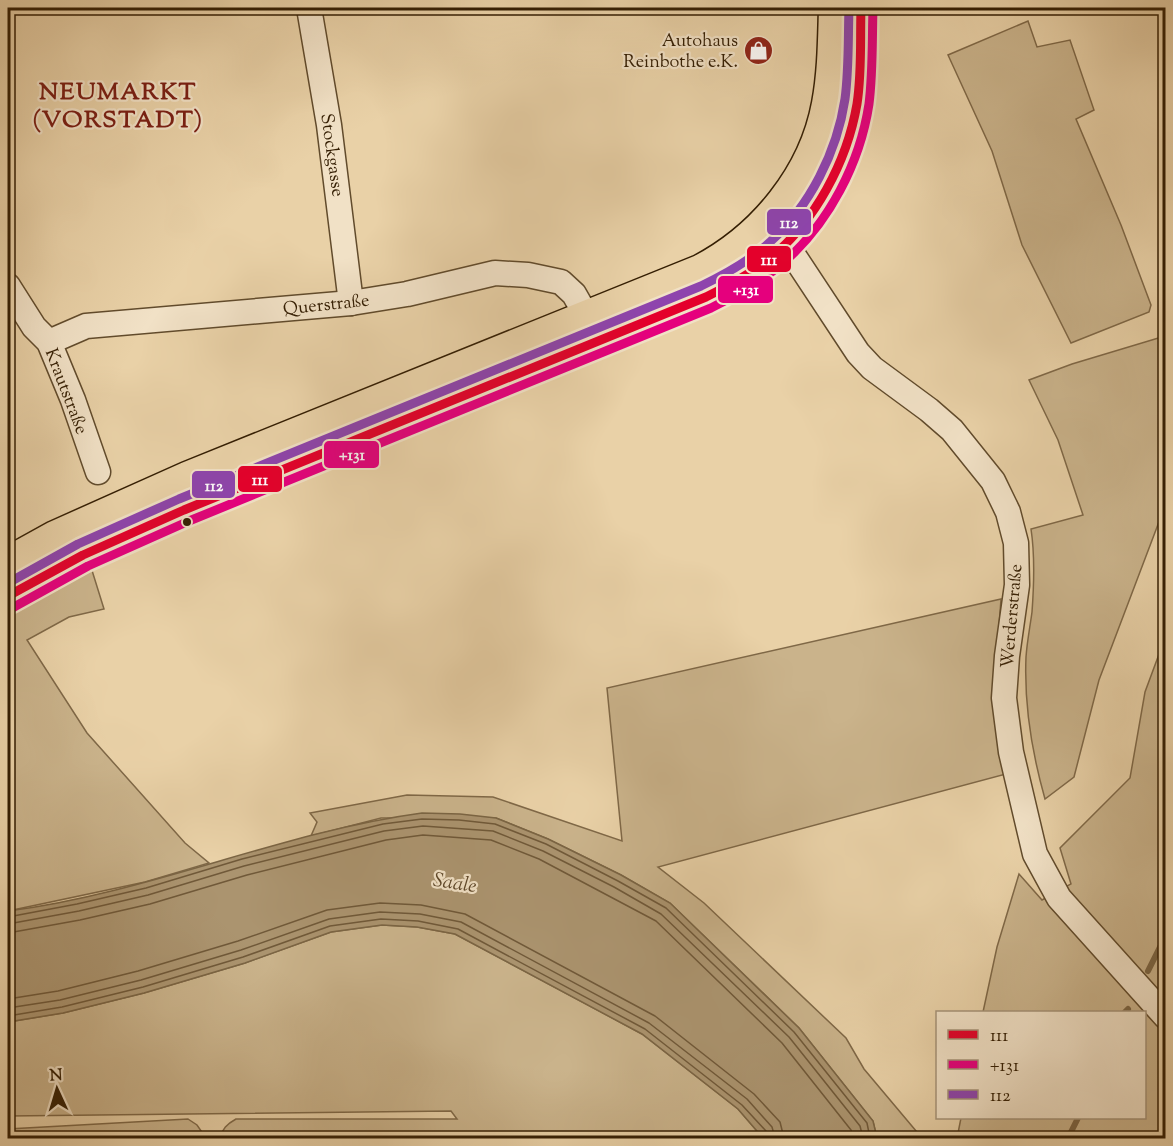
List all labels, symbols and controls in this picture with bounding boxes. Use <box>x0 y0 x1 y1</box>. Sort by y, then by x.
place label: Autohaus Reinbothe e.K. <box>623 29 738 76</box>
shop icon: Autohaus Reinbothe e.K. <box>743 34 775 66</box>
district label: NEUMARKT (VORSTADT) <box>32 76 204 138</box>
street label: Stockgasse <box>312 112 350 199</box>
line badge: 112 <box>766 208 812 236</box>
text: 112 <box>780 213 799 236</box>
line badge: 111 <box>746 245 792 273</box>
text: 111 <box>761 250 778 273</box>
line badge: +131 <box>717 275 774 304</box>
text: +131 <box>733 280 759 303</box>
street label: Querstraße <box>282 289 371 323</box>
street label: Krautstraße <box>37 345 93 438</box>
line badge: +131 <box>323 440 380 469</box>
text: +131 <box>339 445 365 468</box>
line badge: 111 <box>237 465 283 493</box>
line badge: 112 <box>191 470 236 499</box>
text: 111 <box>252 470 269 493</box>
text: 112 <box>205 476 224 499</box>
unlabelled marker <box>181 516 193 528</box>
street label: Werderstraße <box>995 563 1031 669</box>
water label: Saale <box>431 867 478 902</box>
legend <box>936 1011 1146 1119</box>
text: 111 <box>990 1024 1008 1050</box>
text: +131 <box>990 1054 1019 1080</box>
north arrow <box>27 1059 87 1119</box>
text: N <box>49 1065 64 1088</box>
text: 112 <box>990 1084 1011 1110</box>

